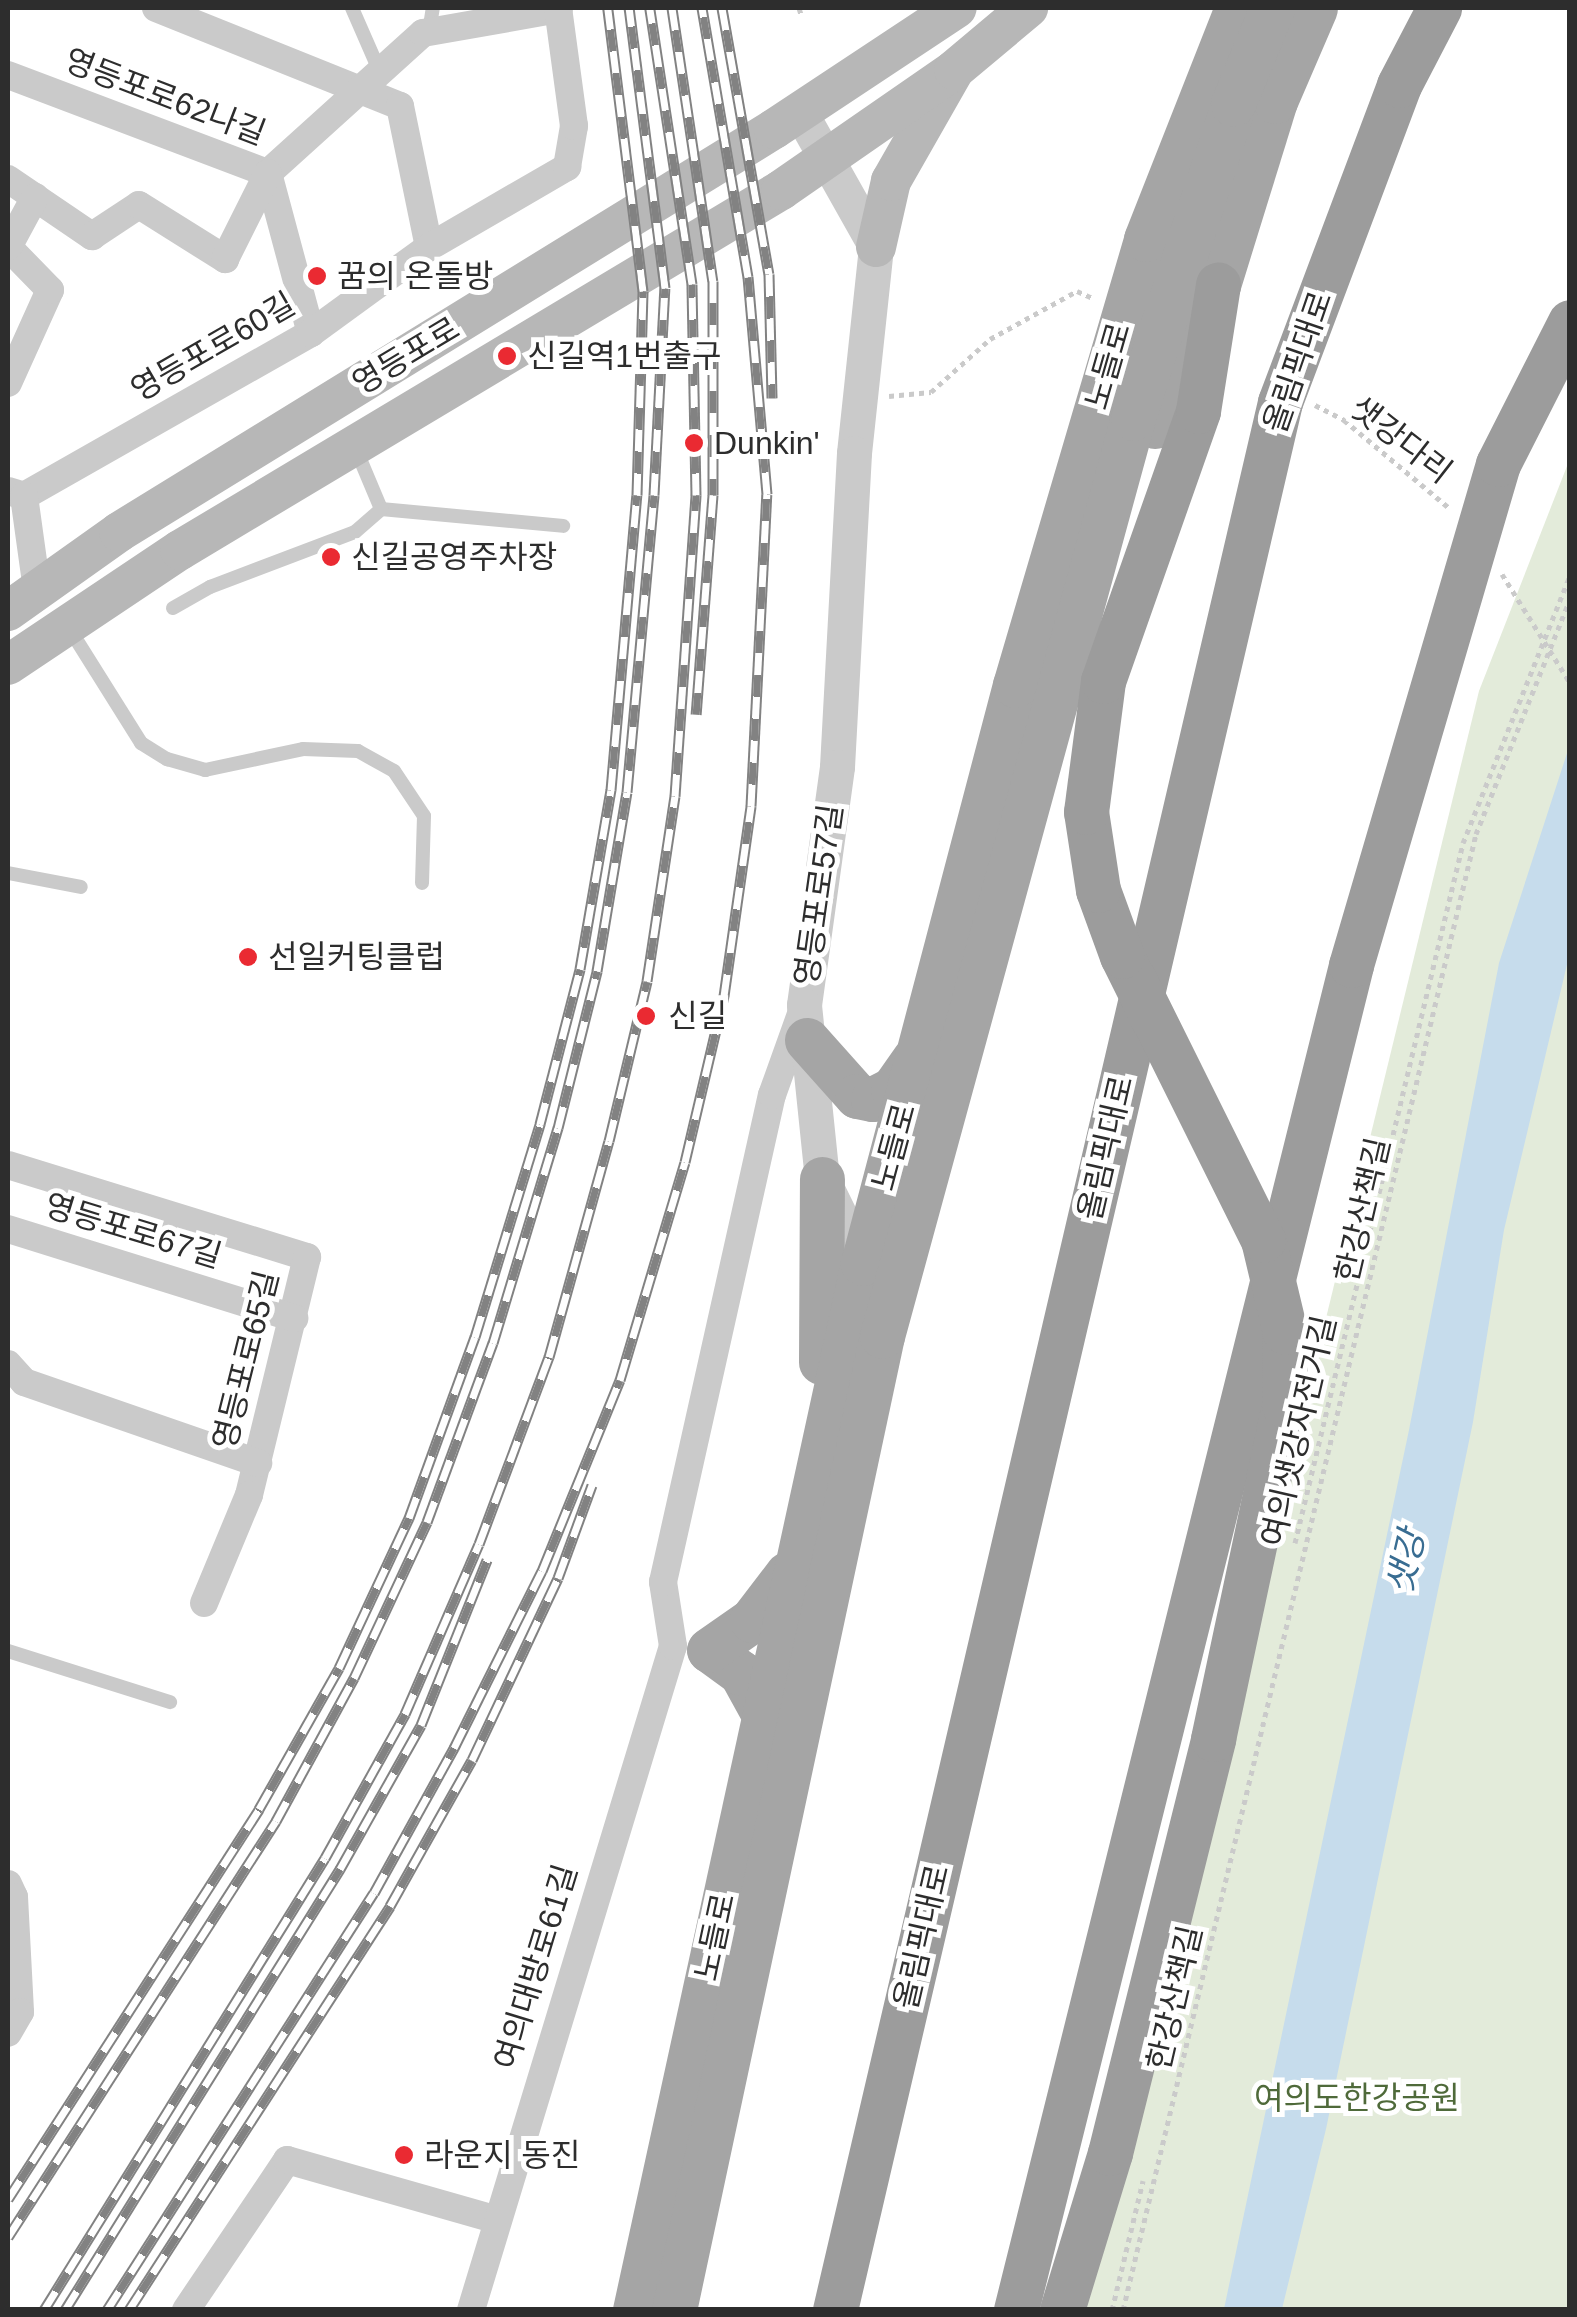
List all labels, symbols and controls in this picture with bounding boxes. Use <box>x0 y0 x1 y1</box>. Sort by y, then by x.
street label: 영등포로62나길 <box>59 41 271 153</box>
place label: 꿈의 온돌방 <box>337 257 493 295</box>
marker: 꿈의 온돌방 <box>306 265 328 287</box>
street label: 영등포로60길 <box>124 285 302 409</box>
street label: 올림픽대로 <box>1256 286 1340 438</box>
street label: 영등포로 <box>346 309 466 403</box>
street label: 노들로 <box>1077 318 1139 414</box>
place label: 신길역1번출구 <box>527 337 721 375</box>
marker: 신길역1번출구 <box>496 345 518 367</box>
street label: 샛강다리 <box>1343 389 1459 491</box>
place label: Dunkin' <box>714 424 820 462</box>
marker: Dunkin' <box>683 432 705 454</box>
place label: 신길공영주차장 <box>351 538 557 576</box>
marker: 신길공영주차장 <box>320 546 342 568</box>
street label: 영등포로57길 <box>787 802 851 988</box>
place label: 선일커팅클럽 <box>268 938 445 976</box>
marker: 선일커팅클럽 <box>237 946 259 968</box>
place label: 신길 <box>668 997 727 1035</box>
marker: 신길 <box>633 1003 659 1029</box>
street label: 올림픽대로 <box>1071 1072 1141 1224</box>
street label: 노들로 <box>864 1099 924 1195</box>
street label: 한강산책길 <box>1328 1134 1398 1286</box>
street label: 영등포로67길 <box>40 1186 226 1276</box>
street label: 영등포로65길 <box>205 1267 287 1453</box>
street label: 여의샛강자전거길 <box>1254 1312 1344 1550</box>
water label: 샛강 <box>1378 1526 1434 1598</box>
street label: 여의대방로61길 <box>487 1860 585 2074</box>
street label: 올림픽대로 <box>887 1861 957 2013</box>
street label: 노들로 <box>687 1890 743 1984</box>
street label: 한강산책길 <box>1140 1922 1210 2074</box>
park label: 여의도한강공원 <box>1254 2079 1460 2117</box>
place label: 라운지 동진 <box>424 2136 580 2174</box>
marker: 라운지 동진 <box>393 2144 415 2166</box>

